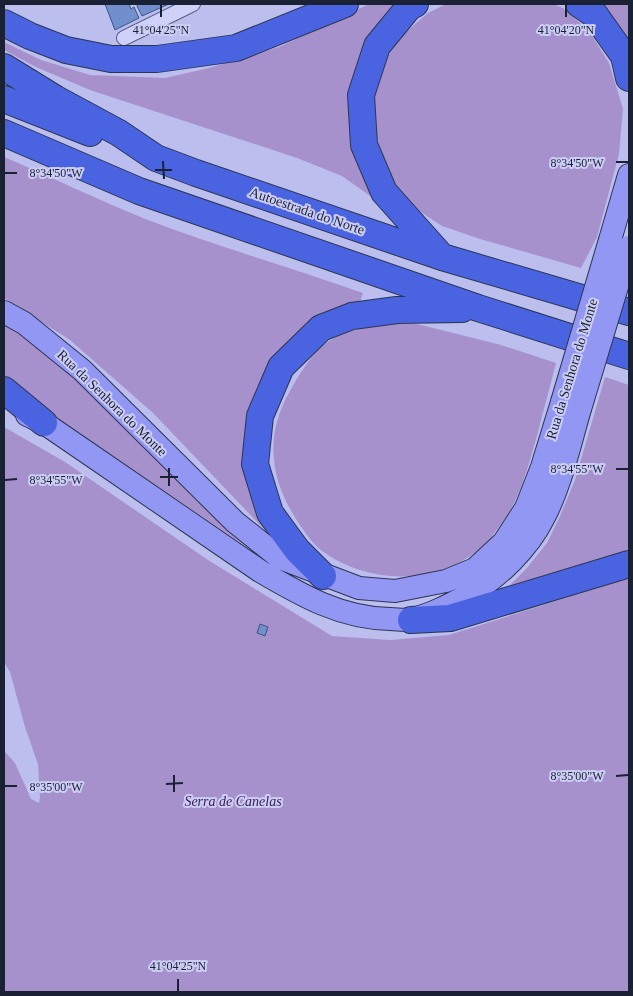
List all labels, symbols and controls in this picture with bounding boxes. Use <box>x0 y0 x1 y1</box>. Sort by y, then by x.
text: 41°04'25"N <box>133 23 190 37</box>
text: 41°04'20"N <box>538 23 595 37</box>
text: 8°34'50"W <box>550 156 604 170</box>
text: 8°34'50"W <box>29 166 83 180</box>
street label: Autoestrada do Norte <box>248 184 366 238</box>
street label: Rua da Senhora do Monte <box>543 297 601 441</box>
street label: Rua da Senhora do Monte <box>54 347 170 459</box>
text: 8°34'55"W <box>550 462 604 476</box>
text: 8°34'55"W <box>29 473 83 487</box>
text: 8°35'00"W <box>550 769 604 783</box>
text: 8°35'00"W <box>29 780 83 794</box>
park label: Serra de Canelas <box>184 794 282 809</box>
text: 41°04'25"N <box>150 959 207 973</box>

